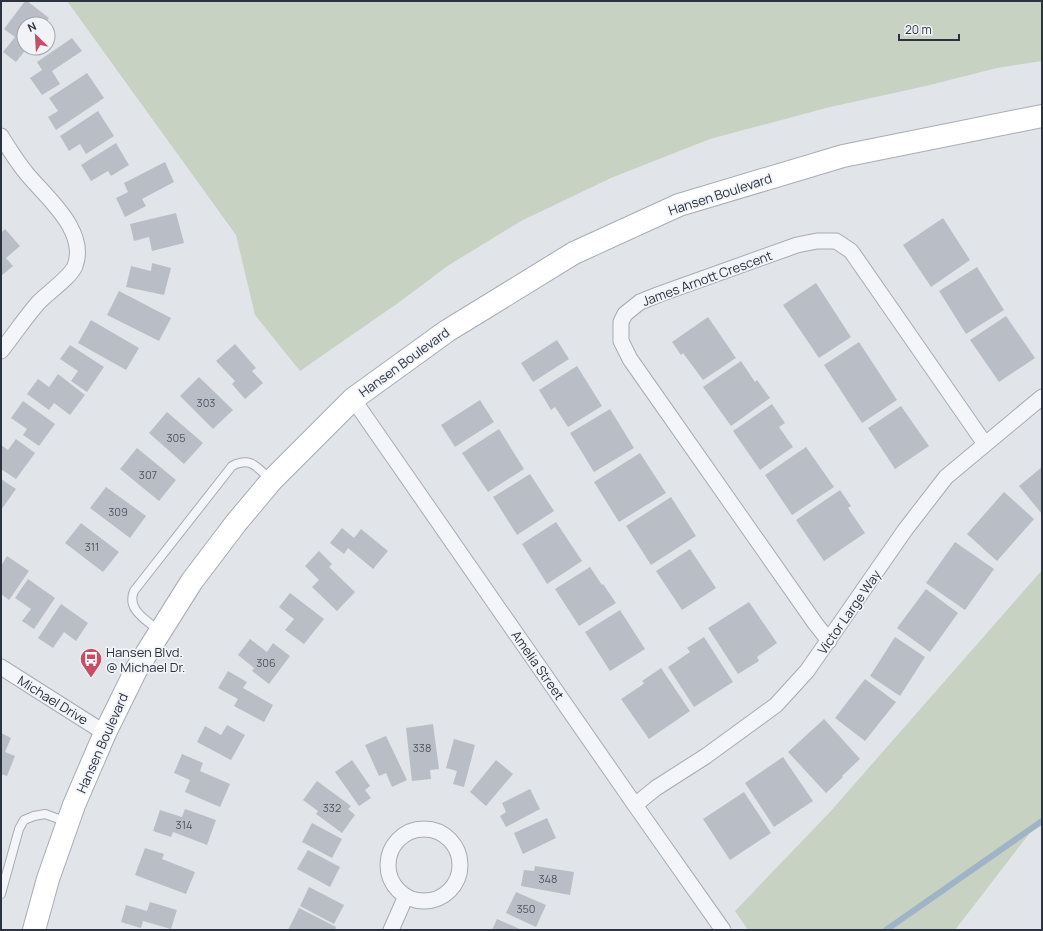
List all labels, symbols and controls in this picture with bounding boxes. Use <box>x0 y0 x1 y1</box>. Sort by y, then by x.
north arrow <box>16 16 56 56</box>
scale bar <box>899 16 959 42</box>
text: N <box>25 18 38 35</box>
text: 20 m <box>905 21 932 38</box>
street label: Hansen Boulevard <box>666 169 774 219</box>
street label: James Arnott Crescent <box>639 246 775 310</box>
street label: Hansen Boulevard <box>355 323 453 401</box>
house number: 303 <box>197 395 215 410</box>
house number: 305 <box>166 430 186 445</box>
house number: 307 <box>139 467 157 482</box>
house number: 309 <box>108 504 128 519</box>
house number: 311 <box>85 539 99 554</box>
street label: Victor Large Way <box>813 566 885 658</box>
street label: Amelia Street <box>507 627 569 703</box>
place label: Hansen Blvd. @ Michael Dr. <box>106 643 185 676</box>
bus stop icon: Hansen Blvd. @ Michael Dr. <box>78 646 104 679</box>
house number: 306 <box>256 655 276 670</box>
street label: Michael Drive <box>14 671 92 729</box>
street label: Hansen Boulevard <box>72 690 132 796</box>
house number: 338 <box>413 740 431 755</box>
house number: 332 <box>323 800 341 815</box>
house number: 314 <box>176 817 192 832</box>
house number: 348 <box>539 871 557 886</box>
house number: 350 <box>516 901 536 916</box>

